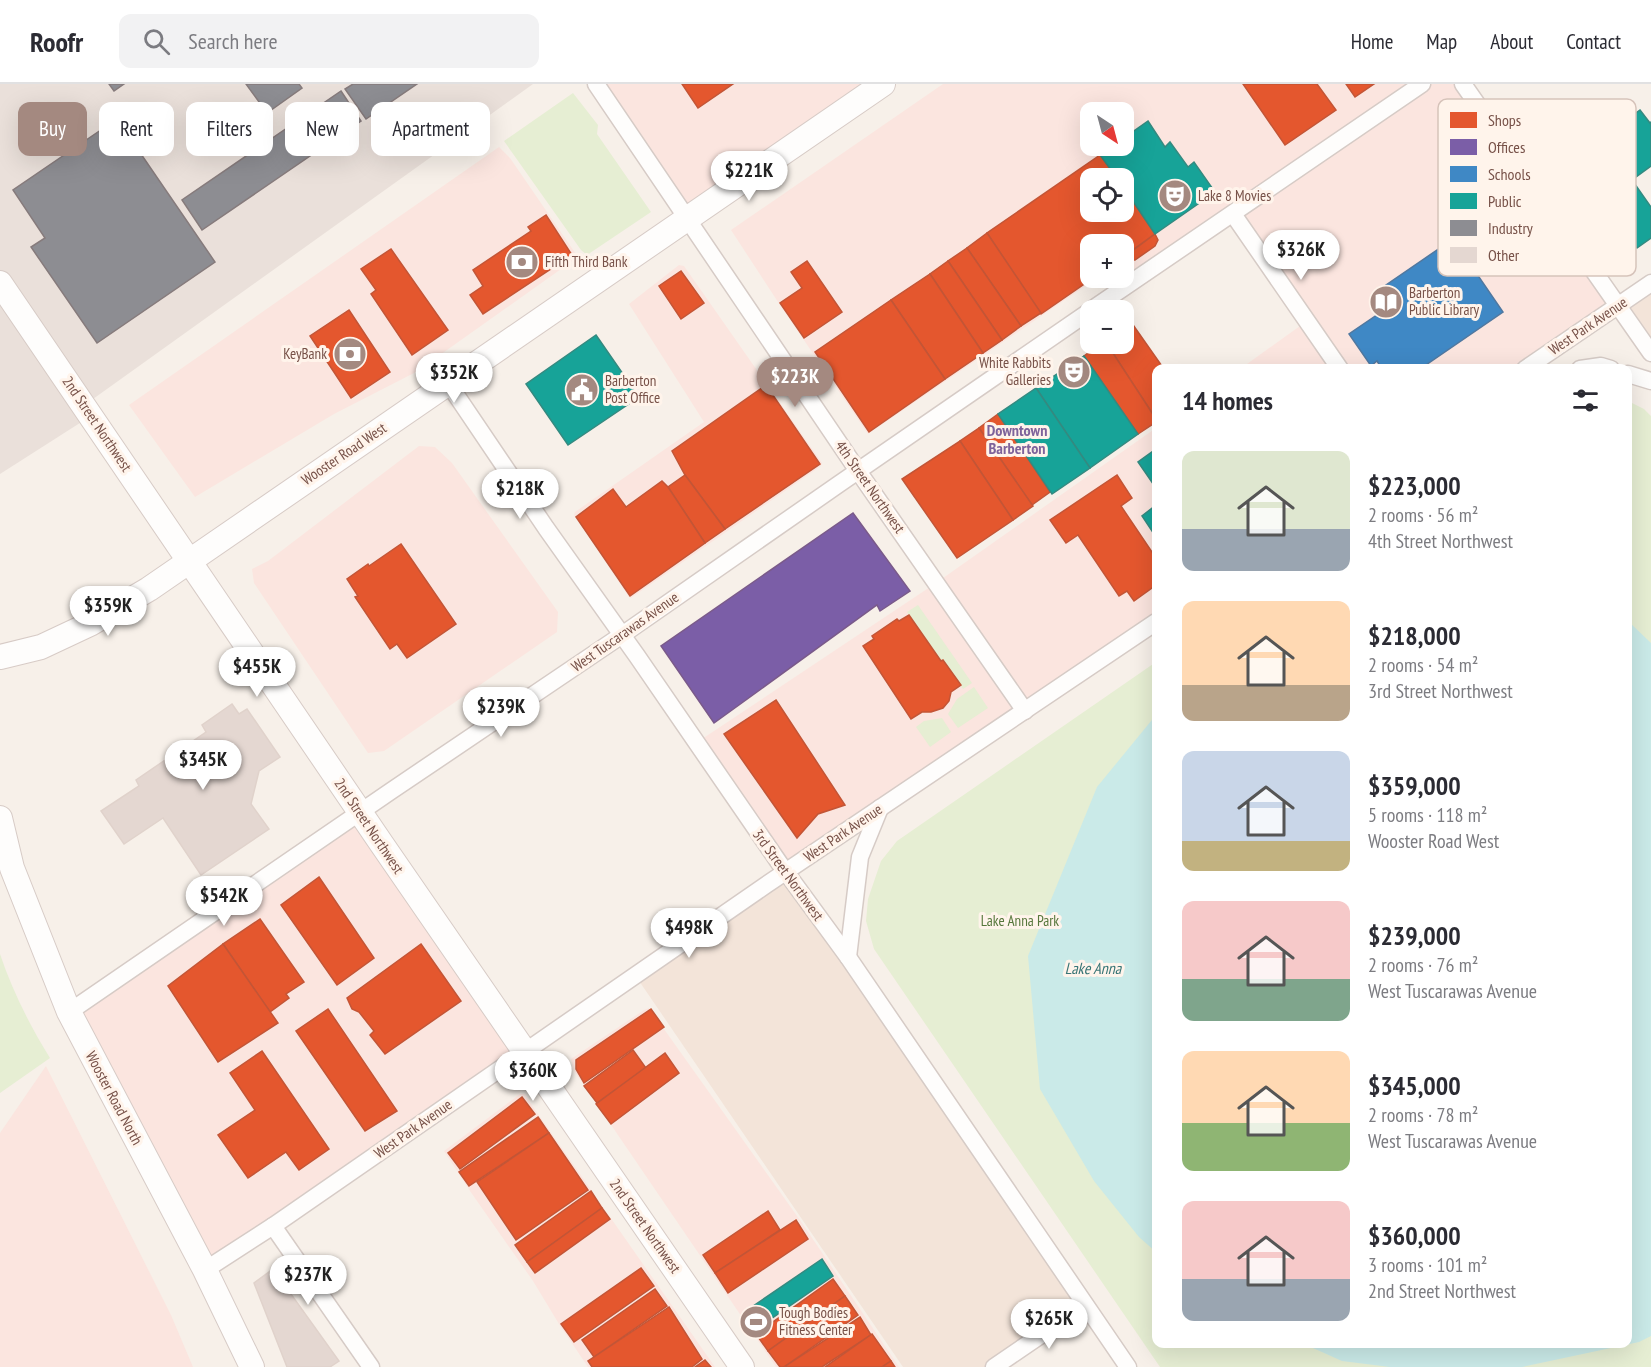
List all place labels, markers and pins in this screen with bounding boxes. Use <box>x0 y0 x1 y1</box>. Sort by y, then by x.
pin: $221K <box>707 151 791 202</box>
theatre icon: Lake 8 Movies <box>1157 178 1193 214</box>
place label: Lake 8 Movies <box>1198 186 1271 205</box>
pin: $326K <box>1259 230 1343 281</box>
bank icon: Fifth Third Bank <box>504 244 540 280</box>
place label: Fifth Third Bank <box>545 252 628 271</box>
place label: Barberton Public Library <box>1409 283 1480 319</box>
library icon: Barberton Public Library <box>1368 284 1404 320</box>
bank icon: KeyBank <box>332 336 368 372</box>
place label: KeyBank <box>283 344 327 363</box>
pin: $352K <box>412 353 496 404</box>
place label: White Rabbits Galleries <box>979 353 1051 389</box>
theatre icon: White Rabbits Galleries <box>1056 354 1092 390</box>
pin: $223K <box>753 357 837 408</box>
place label: Barberton Post Office <box>605 371 660 407</box>
public building icon: Barberton Post Office <box>564 372 600 408</box>
pin: $218K <box>478 469 562 520</box>
pin: $359K <box>66 586 150 637</box>
pin: $455K <box>215 647 299 698</box>
pin: $239K <box>459 687 543 738</box>
pin: $345K <box>161 740 245 791</box>
pin: $542K <box>182 876 266 927</box>
pin: $498K <box>647 908 731 959</box>
pin: $360K <box>491 1051 575 1102</box>
pin: $237K <box>266 1255 350 1306</box>
pin: $265K <box>1007 1299 1091 1350</box>
place label: Tough Bodies Fitness Center <box>779 1303 853 1339</box>
sports icon: Tough Bodies Fitness Center <box>738 1304 774 1340</box>

